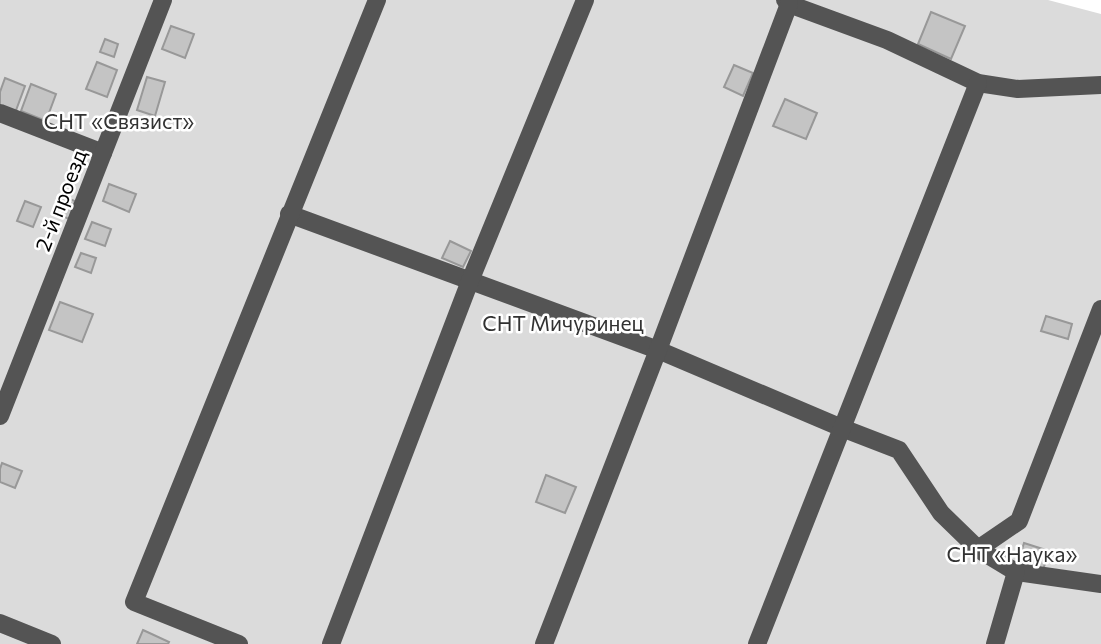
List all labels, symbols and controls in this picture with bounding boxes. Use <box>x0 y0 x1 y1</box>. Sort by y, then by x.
park label: СНТ «Связист» <box>44 108 194 133</box>
street label: 2-й проезд <box>29 146 91 254</box>
park label: СНТ Мичуринец <box>482 310 644 335</box>
park label: СНТ «Наука» <box>947 541 1077 566</box>

